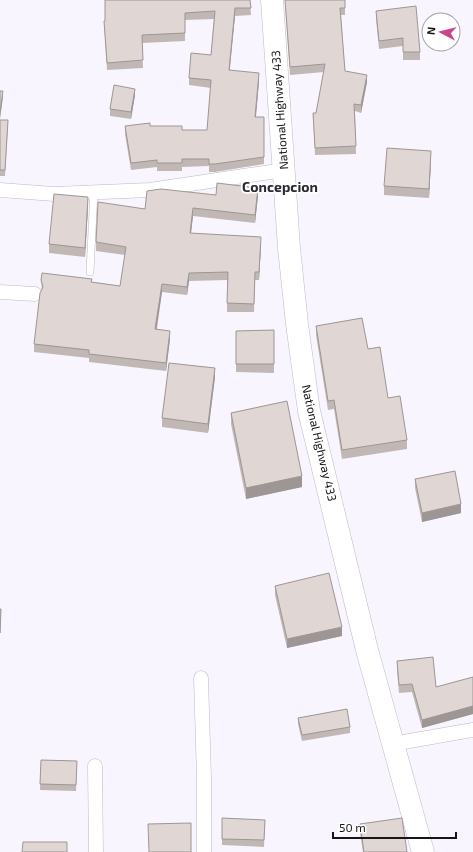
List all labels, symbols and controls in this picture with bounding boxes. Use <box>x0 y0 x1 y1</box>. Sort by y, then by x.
north arrow <box>421 12 461 52</box>
text: N <box>424 26 438 35</box>
street label: National Highway 433 <box>268 50 290 170</box>
district label: Concepcion <box>242 178 318 195</box>
street label: National Highway 433 <box>300 383 340 503</box>
scale bar <box>333 814 456 840</box>
text: 50 m <box>339 820 366 834</box>

